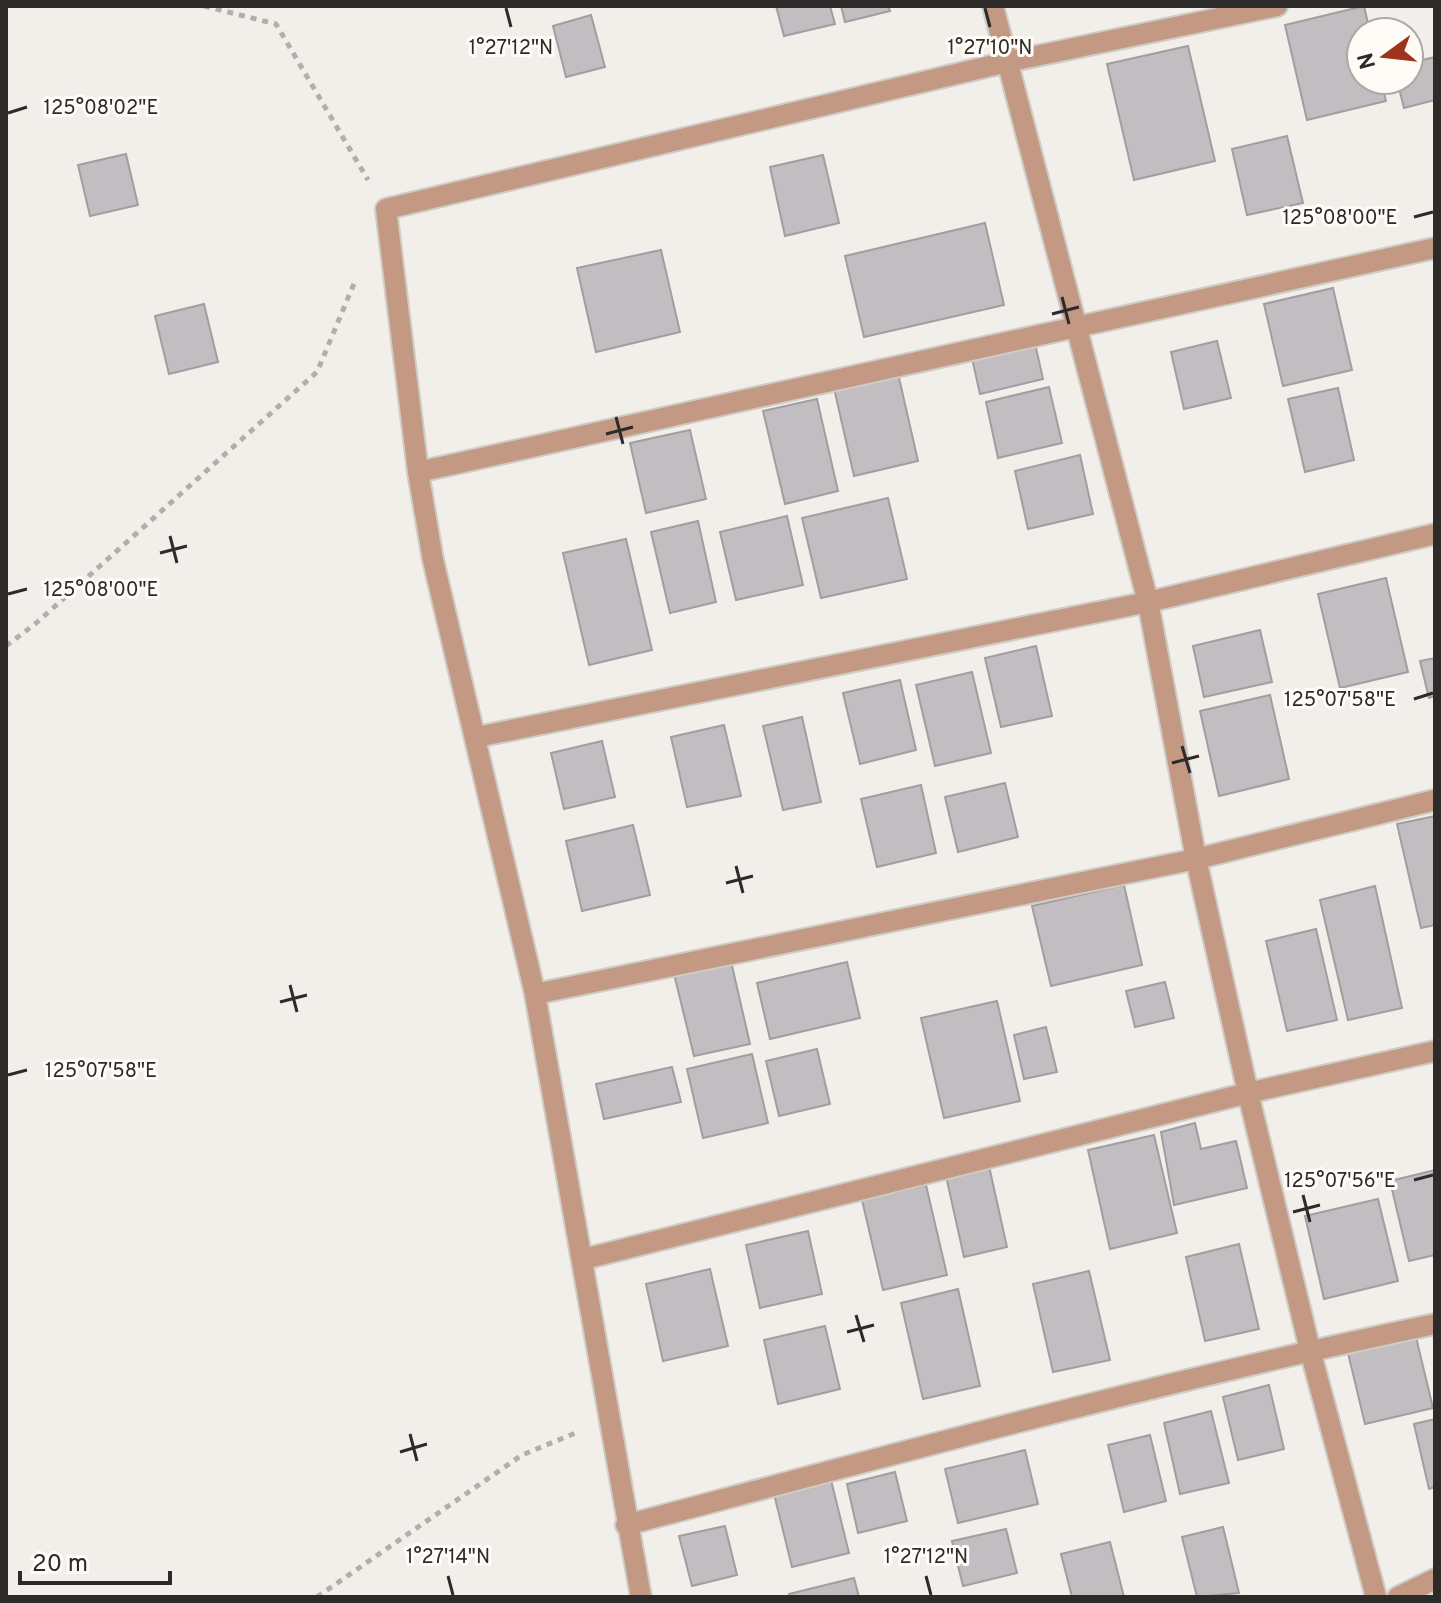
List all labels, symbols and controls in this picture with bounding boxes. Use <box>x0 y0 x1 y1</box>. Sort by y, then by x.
north arrow <box>1345 16 1425 96</box>
text: 1°27'12"N <box>469 36 553 62</box>
text: 1°27'10"N <box>948 36 1032 62</box>
text: N <box>1353 49 1383 72</box>
text: 125°08'02"E <box>44 96 158 122</box>
text: 125°08'00"E <box>1282 206 1398 232</box>
text: 125°08'00"E <box>43 578 159 604</box>
text: 125°07'58"E <box>1284 688 1396 714</box>
text: 125°07'58"E <box>45 1059 157 1085</box>
text: 125°07'56"E <box>1284 1169 1396 1195</box>
scale bar <box>20 1535 170 1585</box>
text: 1°27'14"N <box>406 1545 490 1571</box>
text: 1°27'12"N <box>884 1545 968 1571</box>
text: 20 m <box>32 1550 88 1580</box>

